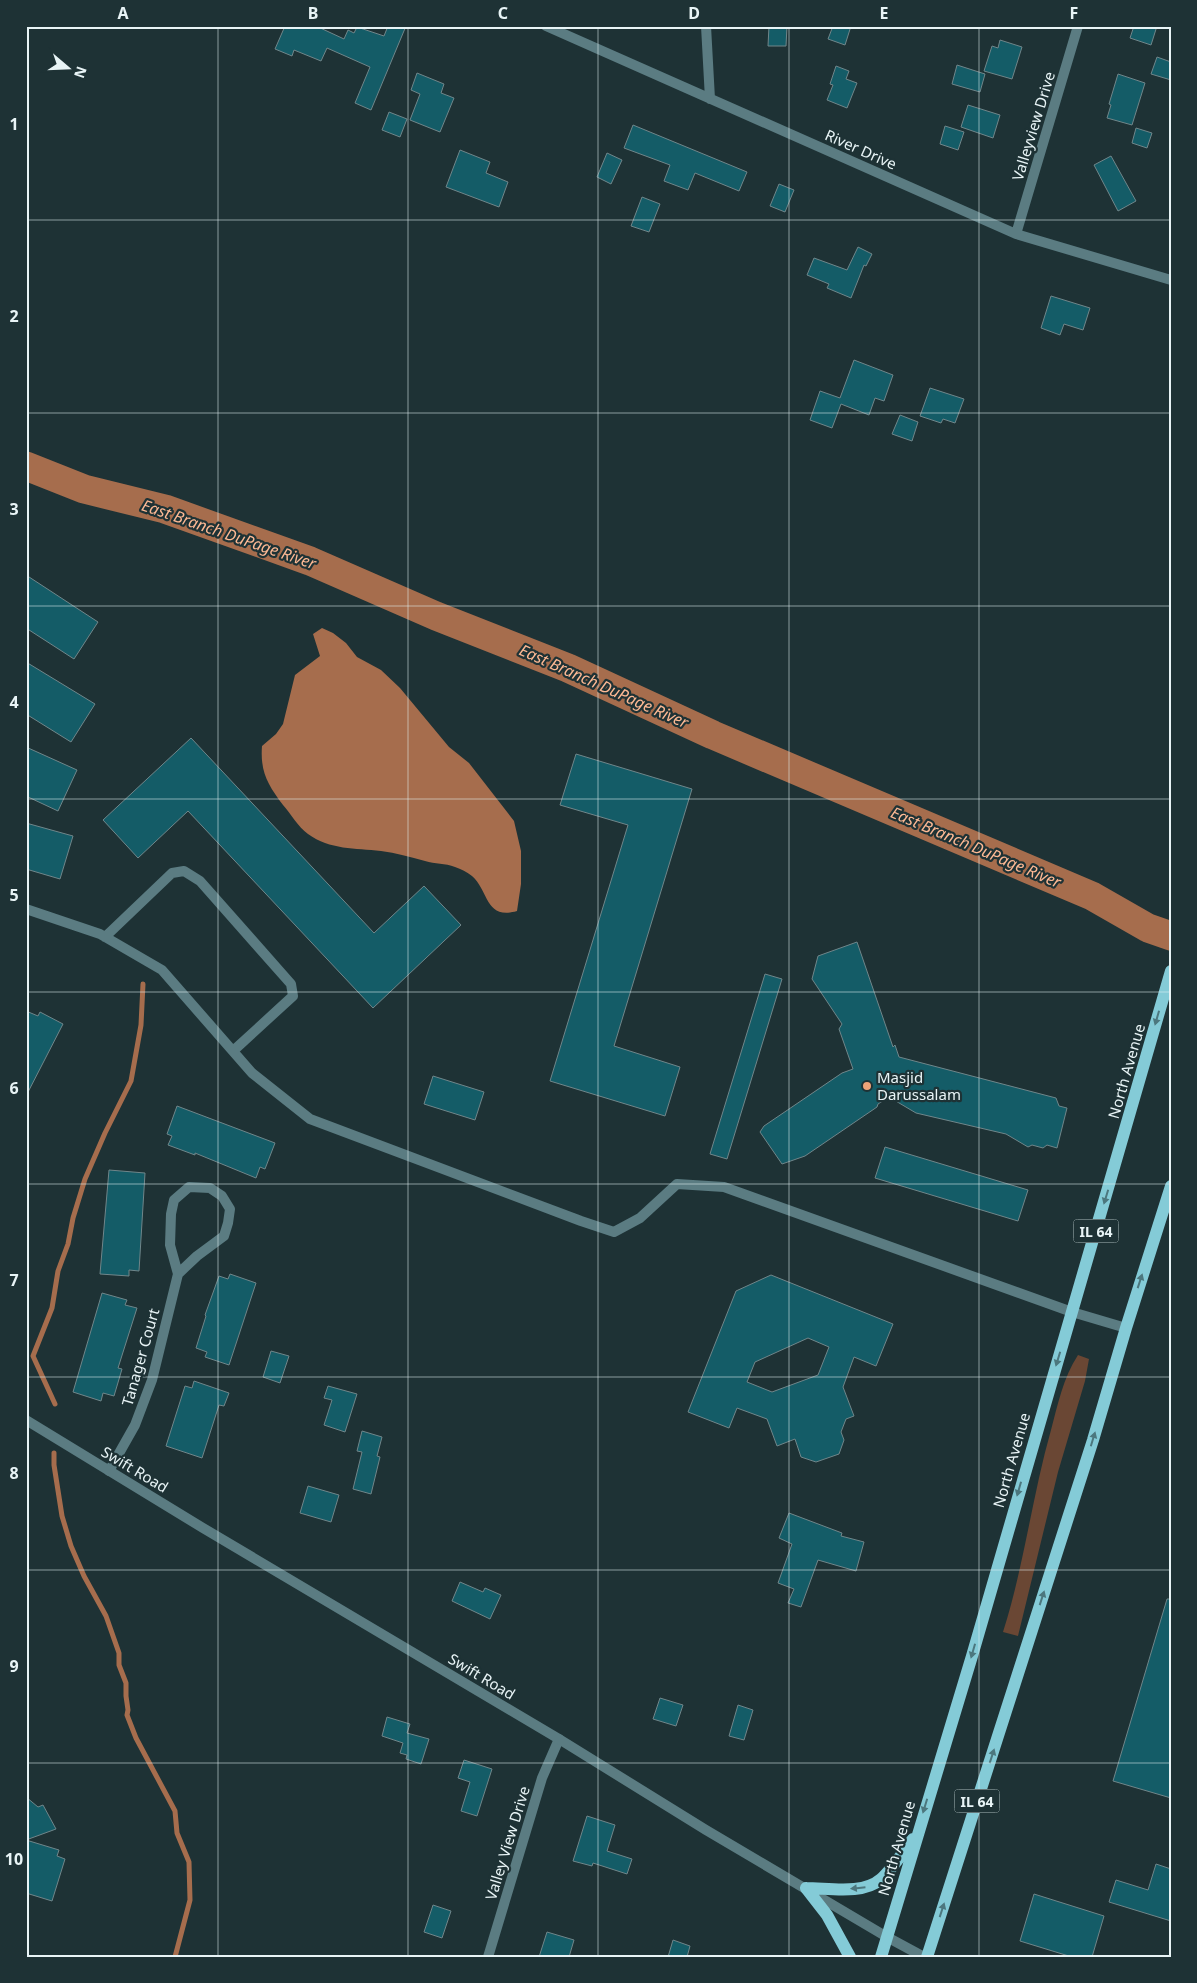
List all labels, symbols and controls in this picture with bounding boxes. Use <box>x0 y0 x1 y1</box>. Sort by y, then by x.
text: A <box>117 2 129 24</box>
text: B <box>308 2 318 24</box>
text: C <box>498 2 508 24</box>
text: D <box>688 2 700 24</box>
text: E <box>880 2 889 24</box>
text: F <box>1070 2 1078 24</box>
north arrow <box>42 42 92 92</box>
text: N <box>70 64 92 81</box>
street label: Valleyview Drive <box>1007 69 1059 183</box>
text: 1 <box>9 113 19 135</box>
street label: River Drive <box>822 124 900 174</box>
text: 2 <box>9 305 19 327</box>
water label: East Branch DuPage River <box>139 494 320 574</box>
text: 3 <box>9 498 19 520</box>
water label: East Branch DuPage River <box>516 639 693 734</box>
text: 4 <box>9 691 19 713</box>
water label: East Branch DuPage River <box>887 801 1065 893</box>
text: 5 <box>9 884 19 906</box>
one-way arrow <box>1153 1011 1161 1026</box>
street label: North Avenue <box>1103 1021 1149 1121</box>
place label: Masjid Darussalam <box>877 1067 961 1104</box>
text: 6 <box>9 1077 19 1099</box>
marker: Masjid Darussalam <box>861 1080 873 1092</box>
one-way arrow <box>1101 1190 1109 1205</box>
road number: IL 64 <box>1074 1220 1118 1242</box>
text: 7 <box>9 1269 19 1291</box>
one-way arrow <box>1137 1274 1145 1289</box>
street label: Tanager Court <box>117 1305 164 1408</box>
one-way arrow <box>1053 1351 1061 1366</box>
street label: North Avenue <box>988 1410 1034 1510</box>
one-way arrow <box>1089 1431 1097 1446</box>
street label: Swift Road <box>98 1441 172 1497</box>
text: 8 <box>9 1462 19 1484</box>
one-way arrow <box>1015 1482 1023 1497</box>
one-way arrow <box>1038 1591 1046 1606</box>
one-way arrow <box>969 1644 977 1659</box>
street label: Swift Road <box>445 1648 519 1704</box>
text: 9 <box>9 1655 19 1677</box>
one-way arrow <box>988 1748 996 1763</box>
street label: Valley View Drive <box>480 1783 534 1903</box>
road number: IL 64 <box>954 1790 1000 1812</box>
street label: North Avenue <box>873 1798 919 1898</box>
one-way arrow <box>921 1799 929 1814</box>
text: 10 <box>5 1848 23 1870</box>
one-way arrow <box>850 1884 866 1892</box>
one-way arrow <box>939 1903 946 1918</box>

